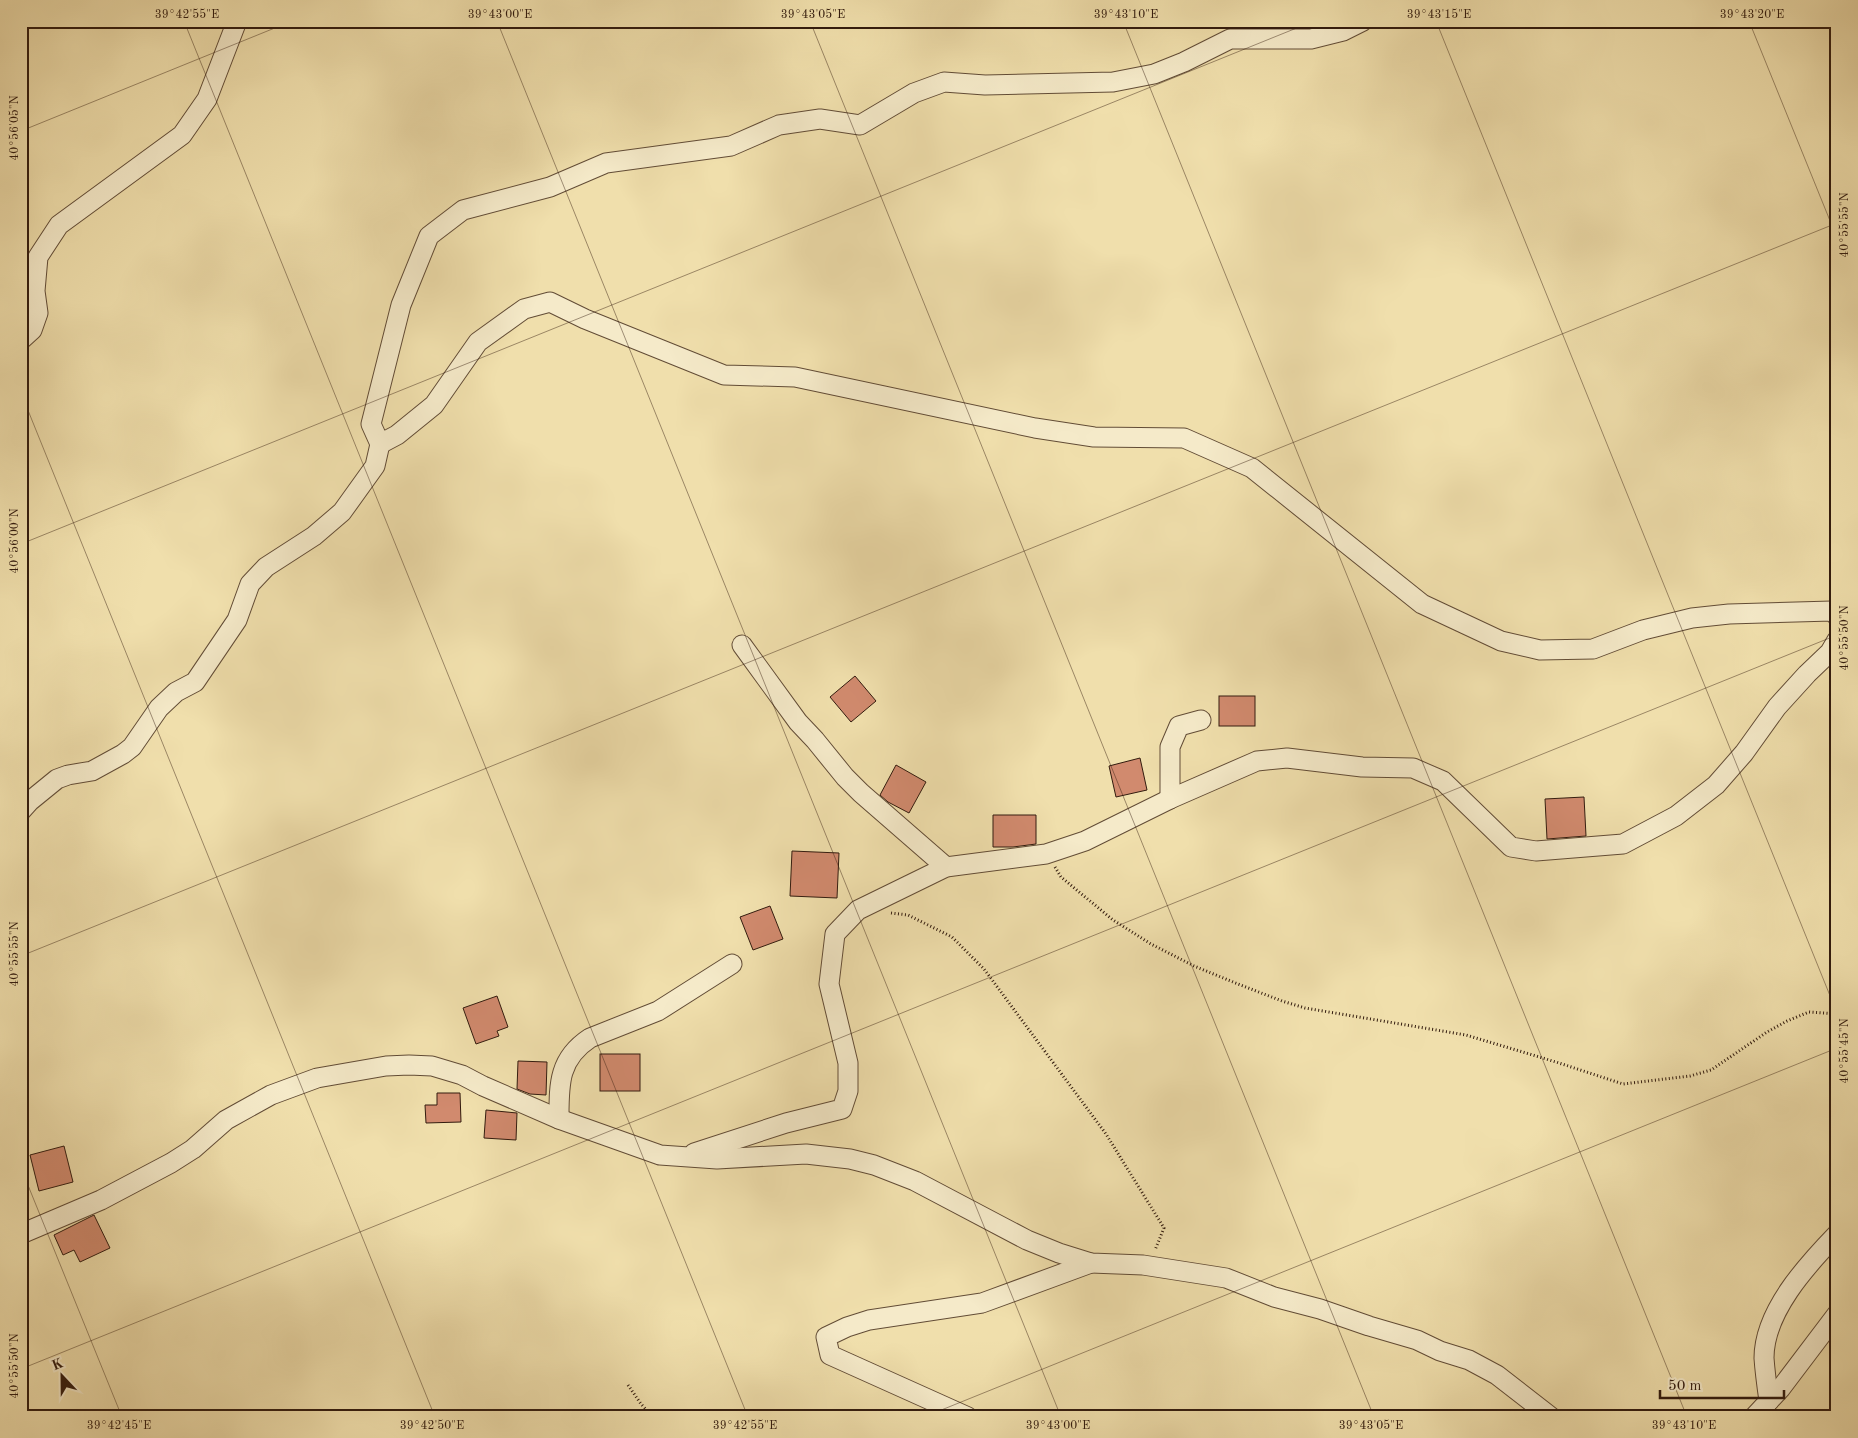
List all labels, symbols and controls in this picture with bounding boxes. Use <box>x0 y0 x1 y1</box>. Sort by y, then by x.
text: 39°42'55"E <box>155 8 219 21</box>
text: 39°43'05"E <box>781 8 845 21</box>
text: 39°43'15"E <box>1407 8 1471 21</box>
text: 39°43'00"E <box>468 9 532 21</box>
text: 39°43'10"E <box>1094 9 1158 21</box>
text: 39°43'20"E <box>1720 9 1784 21</box>
text: 40°56'05"N <box>8 95 21 161</box>
text: 40°55'55"N <box>1838 192 1851 258</box>
text: 40°56'00"N <box>8 508 21 574</box>
text: 40°55'50"N <box>1838 605 1851 671</box>
text: 40°55'55"N <box>8 921 21 987</box>
text: 40°55'45"N <box>1838 1018 1851 1084</box>
text: 40°55'50"N <box>8 1333 21 1399</box>
north arrow <box>38 1350 88 1400</box>
text: K <box>50 1356 65 1373</box>
scale bar <box>1660 1368 1784 1400</box>
text: 50 m <box>1668 1379 1702 1394</box>
text: 39°42'45"E <box>87 1419 151 1432</box>
text: 39°42'50"E <box>400 1419 464 1432</box>
text: 39°42'55"E <box>713 1419 777 1432</box>
text: 39°43'05"E <box>1339 1419 1403 1432</box>
text: 39°43'00"E <box>1026 1420 1090 1432</box>
text: 39°43'10"E <box>1652 1420 1716 1432</box>

